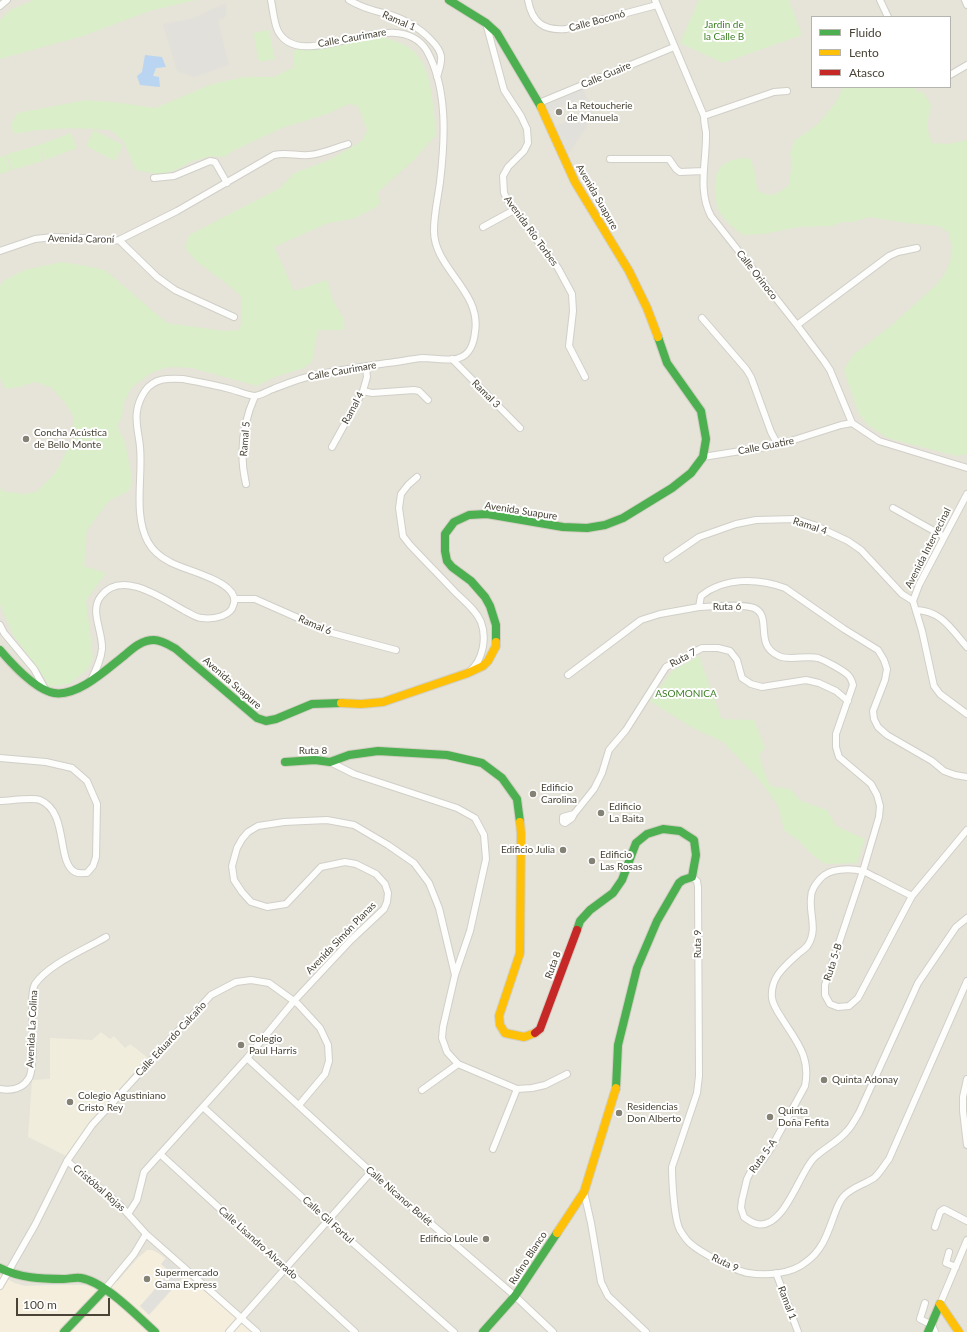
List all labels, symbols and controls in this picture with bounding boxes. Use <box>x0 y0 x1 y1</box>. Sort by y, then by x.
street label: Calle Boconó <box>567 8 627 34</box>
street label: Ramal 1 <box>381 9 417 33</box>
legend <box>811 16 951 88</box>
park label: Jardin de la Calle B <box>704 19 744 42</box>
text: Fluido <box>849 25 882 40</box>
street label: Calle Caurimare <box>317 26 387 50</box>
text: Lento <box>849 45 879 60</box>
street label: Calle Guaire <box>579 59 633 91</box>
text: Atasco <box>849 65 885 80</box>
place label: La Retoucherie de Manuela <box>567 100 633 124</box>
marker: La Retoucherie de Manuela <box>554 107 564 117</box>
street label: Avenida Suapure <box>573 162 621 232</box>
street label: Avenida Río Torbes <box>502 194 560 268</box>
street label: Avenida Caroní <box>48 232 114 246</box>
street label: Calle Orinoco <box>734 248 780 302</box>
street label: Calle Caurimare <box>307 359 377 383</box>
street label: Ramal 3 <box>469 377 503 411</box>
street label: Ramal 4 <box>339 390 367 426</box>
street label: Ramal 5 <box>237 421 253 457</box>
place label: Concha Acústica de Bello Monte <box>34 427 107 450</box>
marker: Concha Acústica de Bello Monte <box>21 434 31 444</box>
street label: Calle Guatire <box>737 435 795 457</box>
street label: Avenida Suapure <box>484 499 558 523</box>
street label: Avenida Intervecinal <box>902 506 954 590</box>
street label: Ramal 4 <box>791 515 829 537</box>
street label: Ruta 6 <box>713 601 741 613</box>
street label: Ramal 6 <box>297 613 333 637</box>
street label: Ruta 7 <box>668 646 698 670</box>
street label: Avenida Suapure <box>200 654 264 712</box>
park label: ASOMONICA <box>655 688 717 700</box>
street label: Ruta 8 <box>299 745 327 757</box>
place label: Edificio Carolina <box>541 782 577 806</box>
marker: Edificio Carolina <box>528 789 538 799</box>
place label: Edificio La Baita <box>609 801 644 824</box>
marker: Edificio La Baita <box>596 808 606 818</box>
place label: Edificio Julia <box>501 844 555 856</box>
marker: Edificio Julia <box>558 845 568 855</box>
place label: Edificio Las Rosas <box>600 849 642 872</box>
marker: Edificio Las Rosas <box>587 856 597 866</box>
street label: Avenida Simón Planas <box>303 899 379 977</box>
street label: Ruta 9 <box>692 930 704 958</box>
street label: Ruta 5-B <box>821 942 845 982</box>
street label: Ruta 8 <box>542 950 564 980</box>
street label: Avenida La Colina <box>24 990 40 1068</box>
street label: Calle Eduardo Calcaño <box>133 999 209 1079</box>
place label: Colegio Paul Harris <box>249 1033 297 1056</box>
marker: Colegio Paul Harris <box>236 1040 246 1050</box>
place label: Quinta Adonay <box>832 1074 898 1086</box>
marker: Quinta Adonay <box>819 1075 829 1085</box>
place label: Colegio Agustiniano Cristo Rey <box>78 1090 166 1114</box>
marker: Colegio Agustiniano Cristo Rey <box>65 1097 75 1107</box>
place label: Residencias Don Alberto <box>627 1101 681 1124</box>
place label: Quinta Doña Fefita <box>778 1105 829 1128</box>
marker: Residencias Don Alberto <box>614 1108 624 1118</box>
marker: Quinta Doña Fefita <box>765 1112 775 1122</box>
street label: Ruta 5-A <box>747 1137 779 1175</box>
street label: Cristóbal Rojas <box>71 1162 127 1214</box>
street label: Calle Nicanor Bolét <box>363 1164 435 1228</box>
street label: Calle Gil Fortul <box>300 1194 356 1246</box>
street label: Calle Lisandro Alvarado <box>216 1204 300 1282</box>
street label: Rufino Blanco <box>506 1229 550 1287</box>
place label: Edificio Loule <box>420 1233 478 1245</box>
marker: Edificio Loule <box>481 1234 491 1244</box>
street label: Ruta 9 <box>710 1251 740 1275</box>
place label: Supermercado Gama Express <box>155 1267 218 1290</box>
marker: Supermercado Gama Express <box>142 1274 152 1284</box>
street label: Ramal 1 <box>775 1284 799 1322</box>
scale bar <box>18 1290 112 1316</box>
text: 100 m <box>23 1297 57 1312</box>

